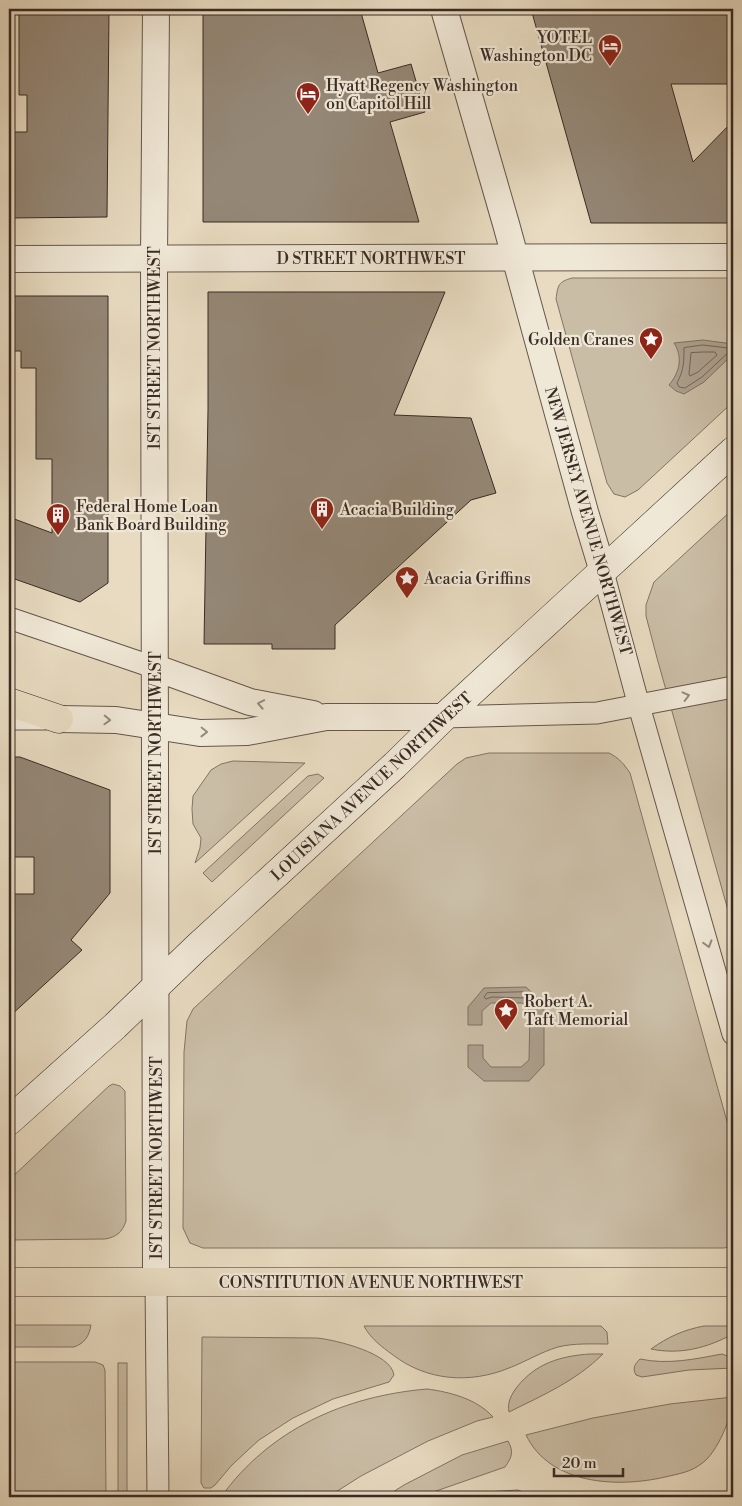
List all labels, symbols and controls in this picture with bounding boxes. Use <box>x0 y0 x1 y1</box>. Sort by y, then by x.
place label: YOTEL Washington DC <box>479 28 592 66</box>
hotel icon: YOTEL Washington DC <box>597 33 623 67</box>
place label: Hyatt Regency Washington on Capitol Hill <box>326 76 519 114</box>
hotel icon: Hyatt Regency Washington on Capitol Hill <box>295 81 321 115</box>
street label: 1ST STREET NORTHWEST <box>145 246 165 450</box>
street label: D STREET NORTHWEST <box>277 249 465 269</box>
place icon: Golden Cranes <box>638 326 664 360</box>
place label: Golden Cranes <box>528 330 634 350</box>
street label: NEW JERSEY AVENUE NORTHWEST <box>540 384 636 658</box>
building icon: Acacia Building <box>309 496 335 530</box>
place label: Federal Home Loan Bank Board Building <box>75 497 227 535</box>
place label: Acacia Building <box>339 500 455 520</box>
building icon: Federal Home Loan Bank Board Building <box>45 502 71 536</box>
place icon: Acacia Griffins <box>394 565 420 599</box>
place label: Acacia Griffins <box>423 569 531 589</box>
street label: 1ST STREET NORTHWEST <box>146 651 166 855</box>
street label: LOUISIANA AVENUE NORTHWEST <box>267 688 477 885</box>
one-way arrow <box>682 691 691 702</box>
one-way arrow <box>257 699 265 710</box>
one-way arrow <box>104 715 112 725</box>
one-way arrow <box>200 727 208 737</box>
one-way arrow <box>702 940 712 948</box>
place label: Robert A. Taft Memorial <box>524 992 629 1030</box>
place icon: Robert A. Taft Memorial <box>493 997 519 1031</box>
street label: 1ST STREET NORTHWEST <box>147 1056 167 1260</box>
street label: CONSTITUTION AVENUE NORTHWEST <box>219 1273 523 1293</box>
scale bar <box>554 1446 623 1478</box>
text: 20 m <box>562 1454 597 1473</box>

